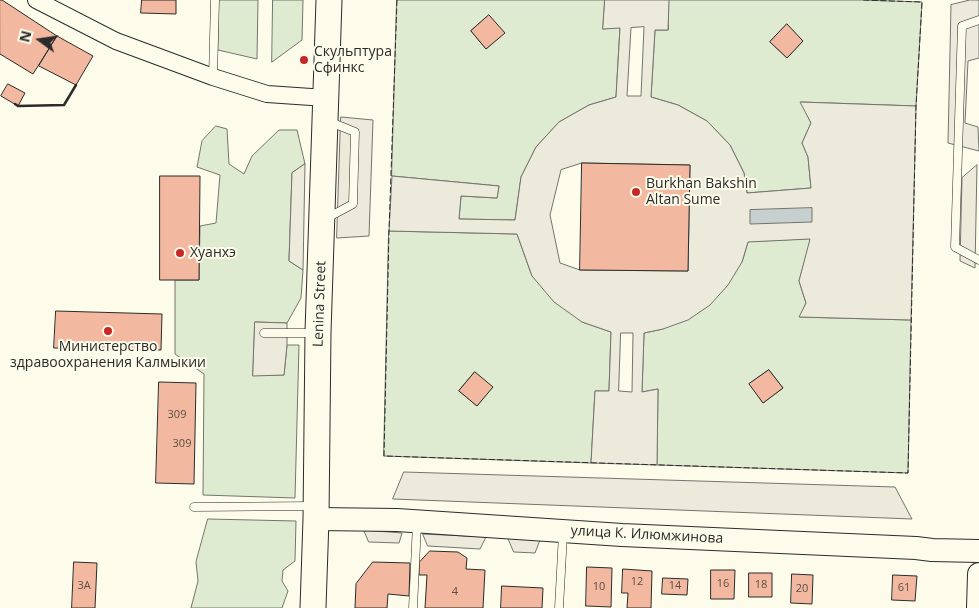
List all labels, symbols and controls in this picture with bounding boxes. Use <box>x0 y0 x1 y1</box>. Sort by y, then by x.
north arrow <box>15 15 65 65</box>
text: N <box>14 28 36 44</box>
place label: Скульптура Сфинкс <box>314 44 392 76</box>
marker: Скульптура Сфинкс <box>298 54 310 66</box>
place label: Burkhan Bakshin Altan Sume <box>646 176 757 208</box>
marker: Burkhan Bakshin Altan Sume <box>630 186 642 198</box>
place label: Хуанхэ <box>190 245 236 261</box>
marker: Хуанхэ <box>174 247 186 259</box>
street label: Lenina Street <box>310 261 330 347</box>
marker: Министерство здравоохранения Калмыкии <box>102 325 114 337</box>
place label: Министерство здравоохранения Калмыкии <box>10 339 206 372</box>
house number: 309 <box>168 408 186 422</box>
house number: 309 <box>173 437 191 451</box>
street label: улица К. Илюмжинова <box>570 523 724 547</box>
house number: 12 <box>631 575 643 589</box>
house number: 16 <box>717 577 729 591</box>
house number: 18 <box>755 578 767 592</box>
house number: 3А <box>77 579 91 593</box>
house number: 14 <box>669 579 681 593</box>
house number: 10 <box>593 580 605 594</box>
house number: 61 <box>898 581 910 595</box>
house number: 20 <box>796 582 808 596</box>
house number: 4 <box>452 585 458 599</box>

